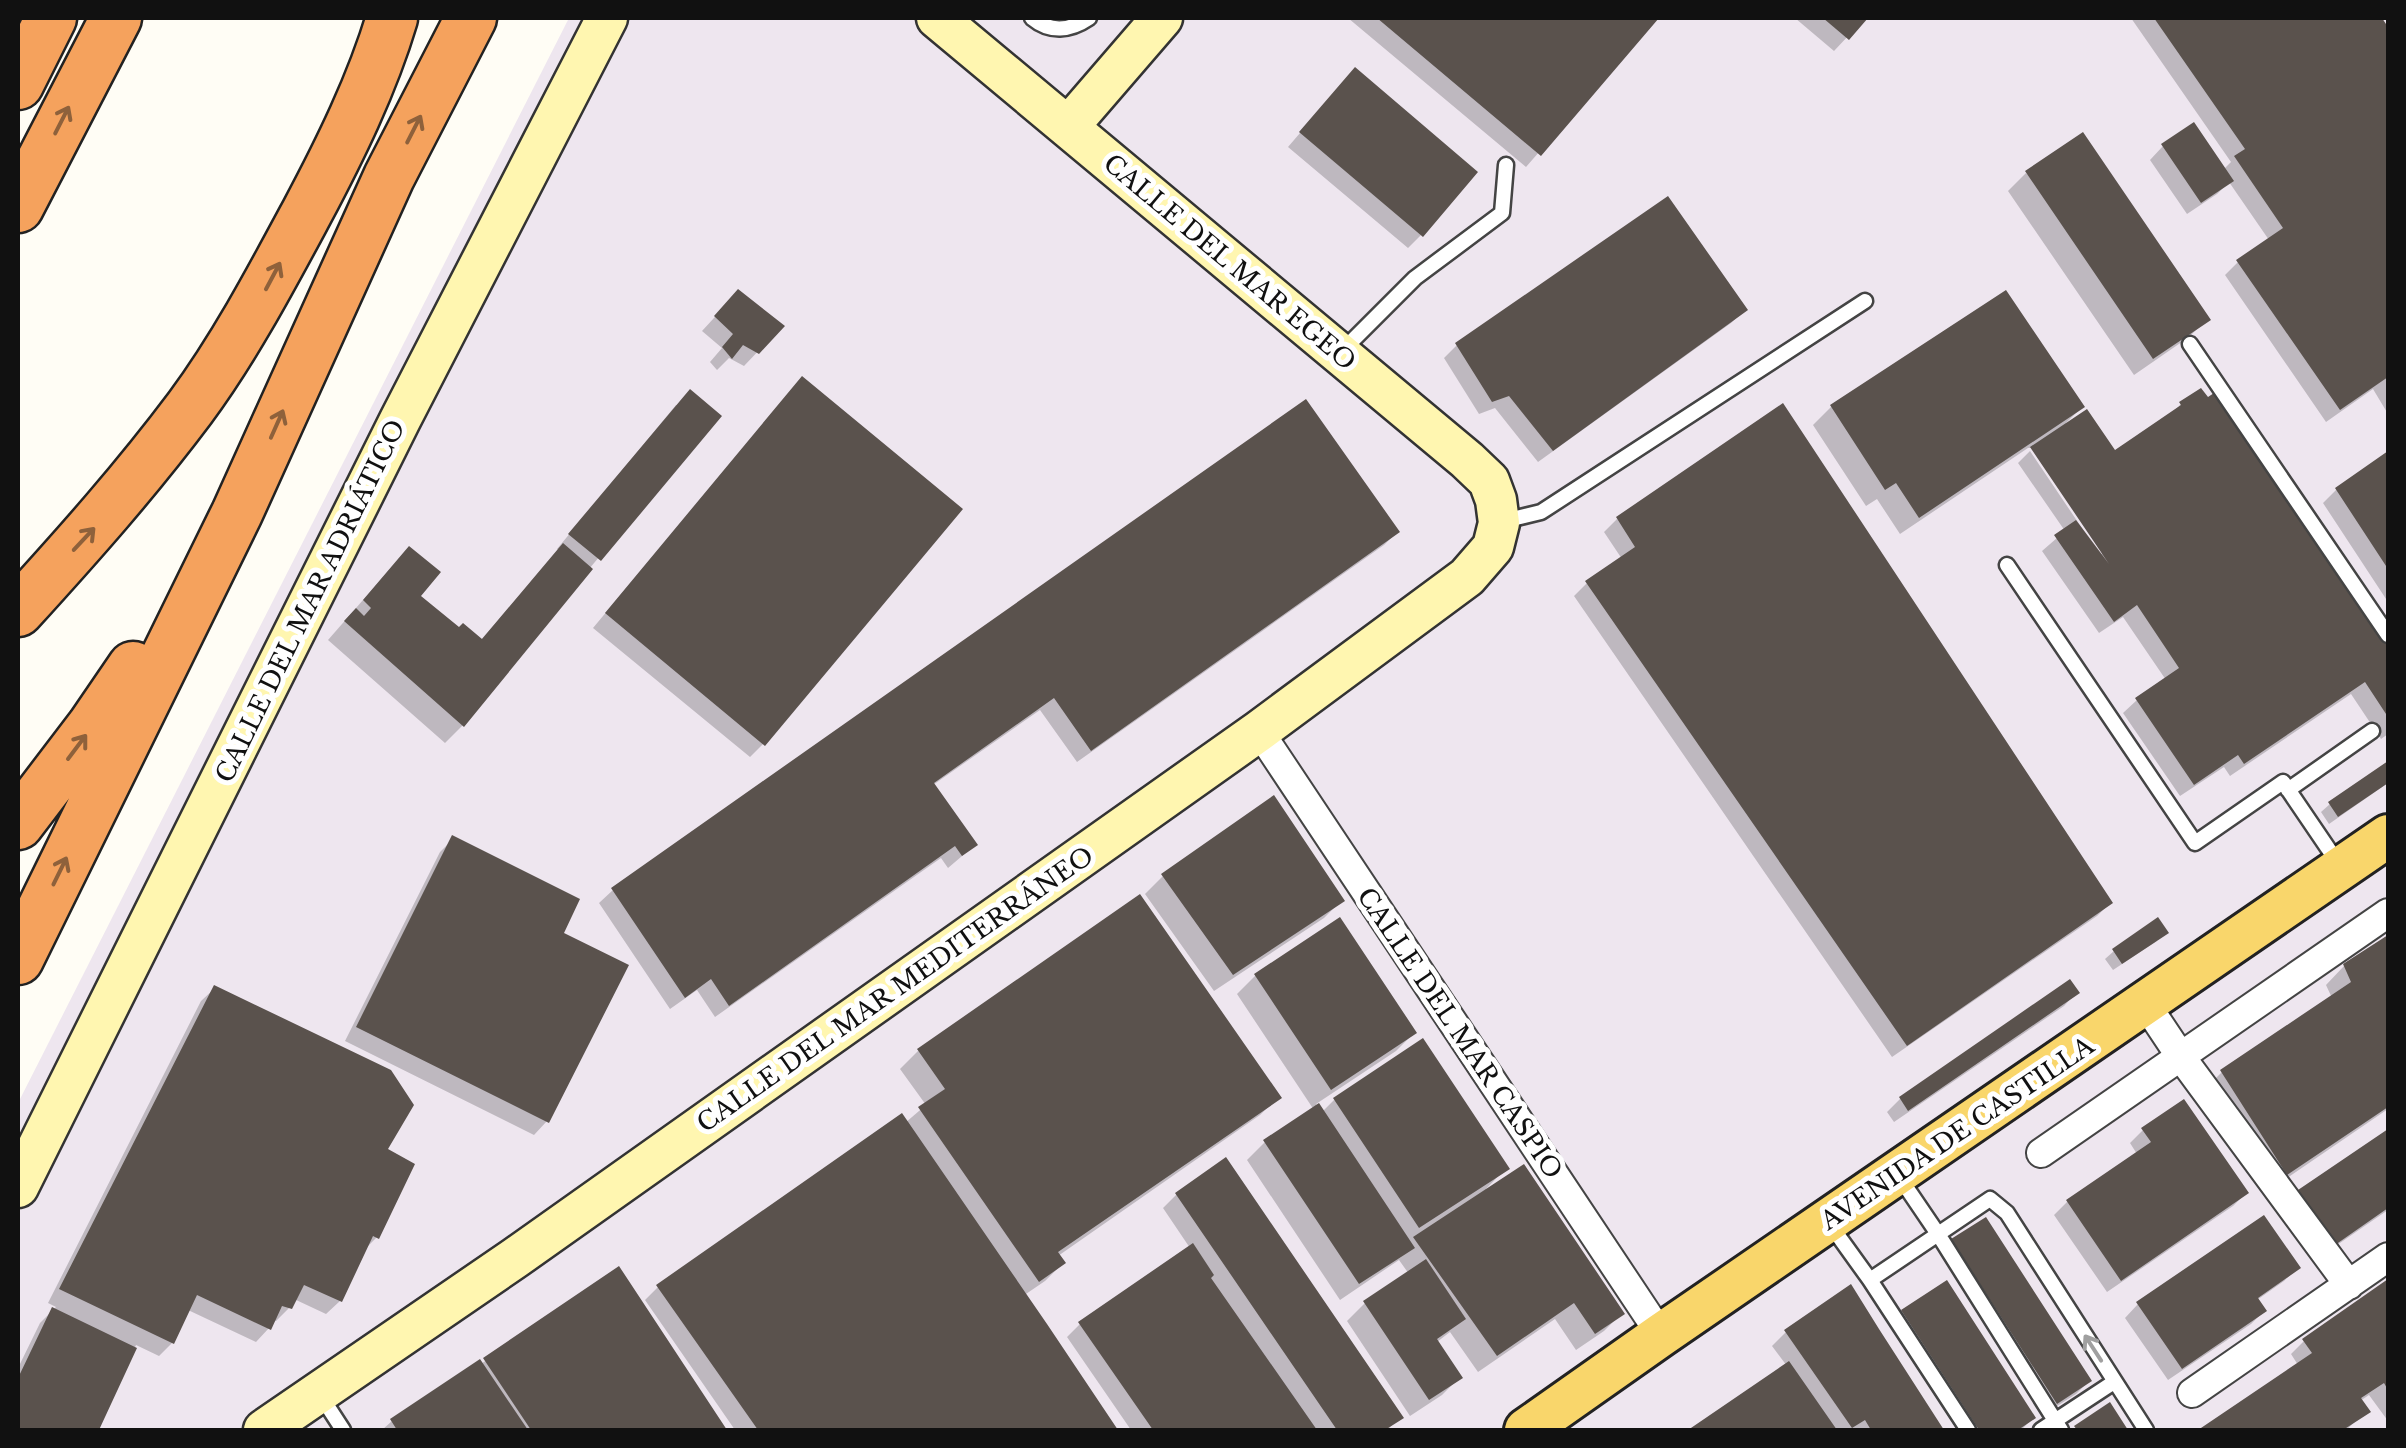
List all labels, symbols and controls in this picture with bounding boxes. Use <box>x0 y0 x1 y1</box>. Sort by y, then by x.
one-way arrow <box>53 106 73 136</box>
one-way arrow <box>405 115 424 145</box>
street label: CALLE DEL MAR EGEO <box>1097 148 1362 377</box>
one-way arrow <box>264 261 283 291</box>
one-way arrow <box>269 409 287 440</box>
street label: CALLE DEL MAR ADRIÁTICO <box>208 414 412 788</box>
one-way arrow <box>72 527 95 552</box>
one-way arrow <box>65 734 87 760</box>
street label: CALLE DEL MAR MEDITERRÁNEO <box>690 839 1100 1139</box>
one-way arrow <box>52 857 71 887</box>
street label: CALLE DEL MAR CASPIO <box>1350 882 1569 1185</box>
street label: AVENIDA DE CASTILLA <box>1814 1030 2101 1237</box>
one-way arrow <box>2083 1335 2104 1363</box>

